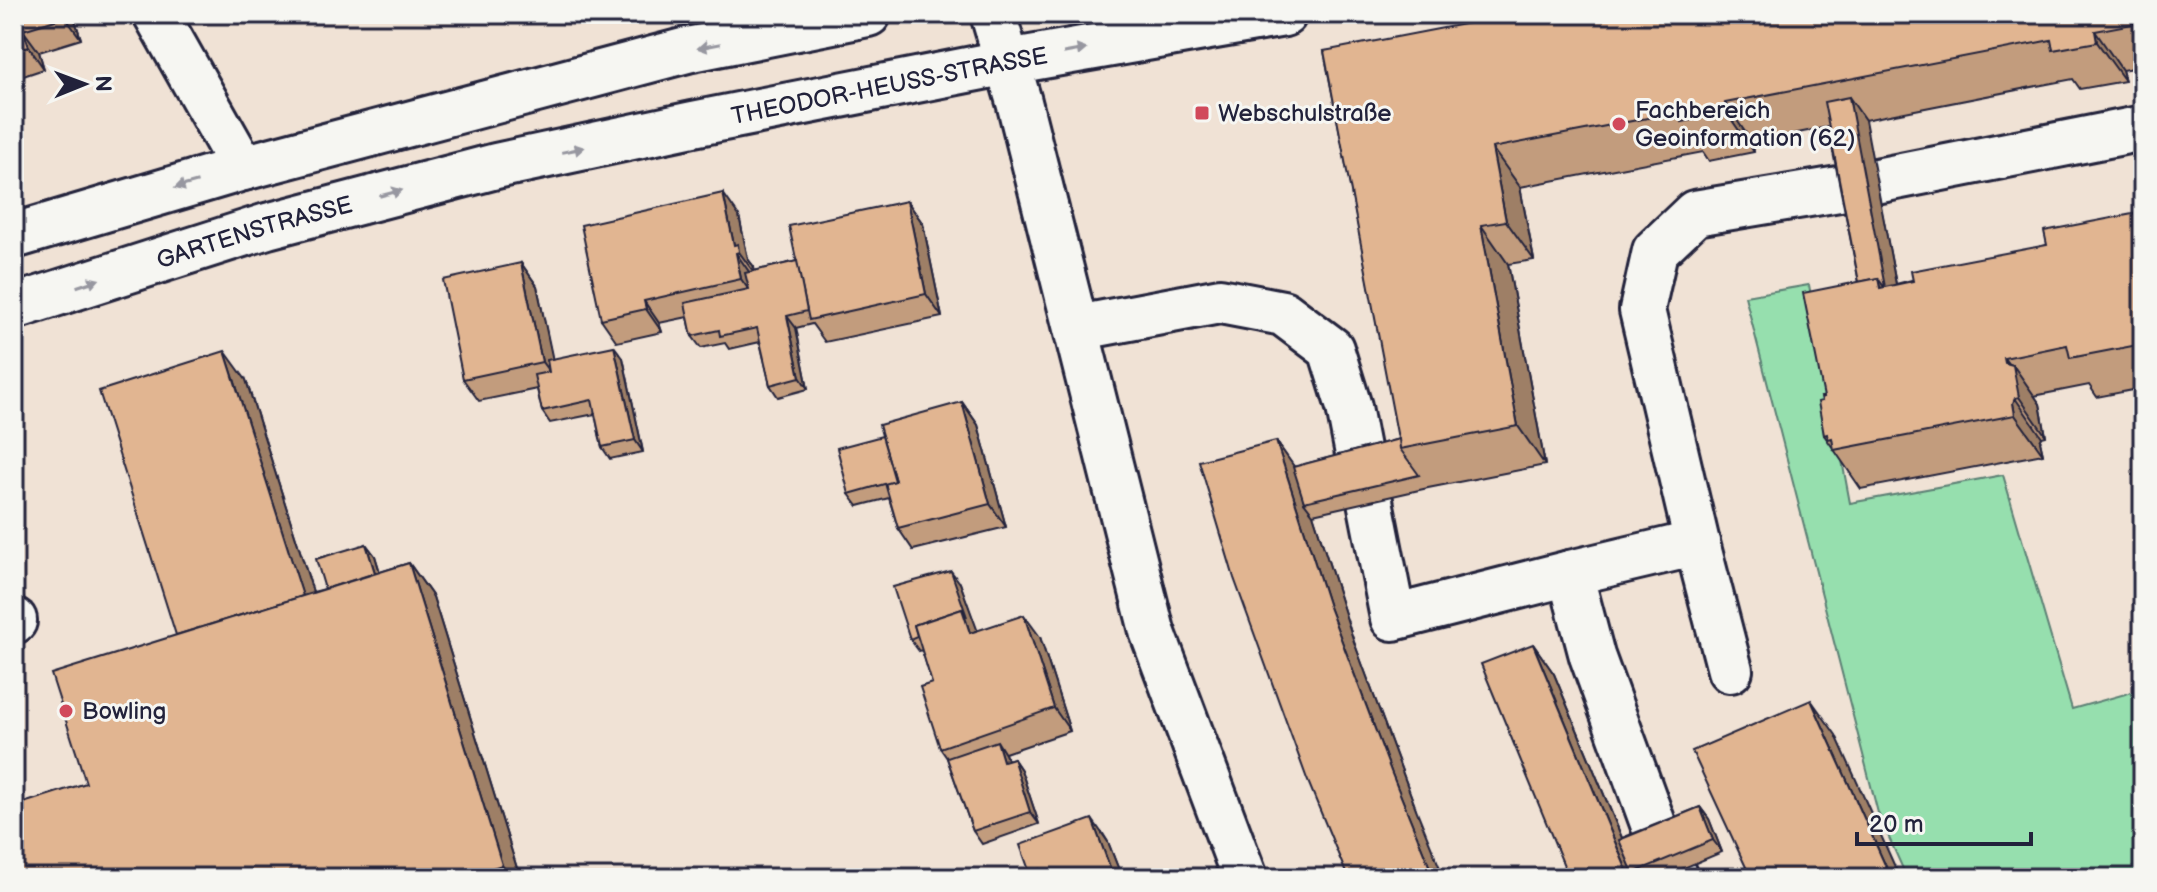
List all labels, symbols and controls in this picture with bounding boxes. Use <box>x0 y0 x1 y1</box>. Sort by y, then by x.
one-way arrow <box>696 40 721 52</box>
street label: THEODOR-HEUSS-STRASSE <box>729 41 1050 131</box>
north arrow <box>44 44 124 124</box>
one-way arrow <box>1063 44 1088 56</box>
text: N <box>89 75 116 92</box>
place label: Fachbereich Geoinformation (62) <box>1635 96 1855 153</box>
place label: Webschulstraße <box>1218 99 1391 128</box>
marker: Webschulstraße <box>1193 104 1211 122</box>
marker: Fachbereich Geoinformation (62) <box>1610 115 1628 133</box>
one-way arrow <box>560 143 585 156</box>
one-way arrow <box>174 179 198 192</box>
one-way arrow <box>379 187 404 199</box>
street label: GARTENSTRASSE <box>153 190 356 275</box>
one-way arrow <box>77 276 101 289</box>
place label: Bowling <box>82 697 166 726</box>
marker: Bowling <box>57 702 75 720</box>
scale bar <box>1857 796 2031 846</box>
text: 20 m <box>1869 810 1924 839</box>

